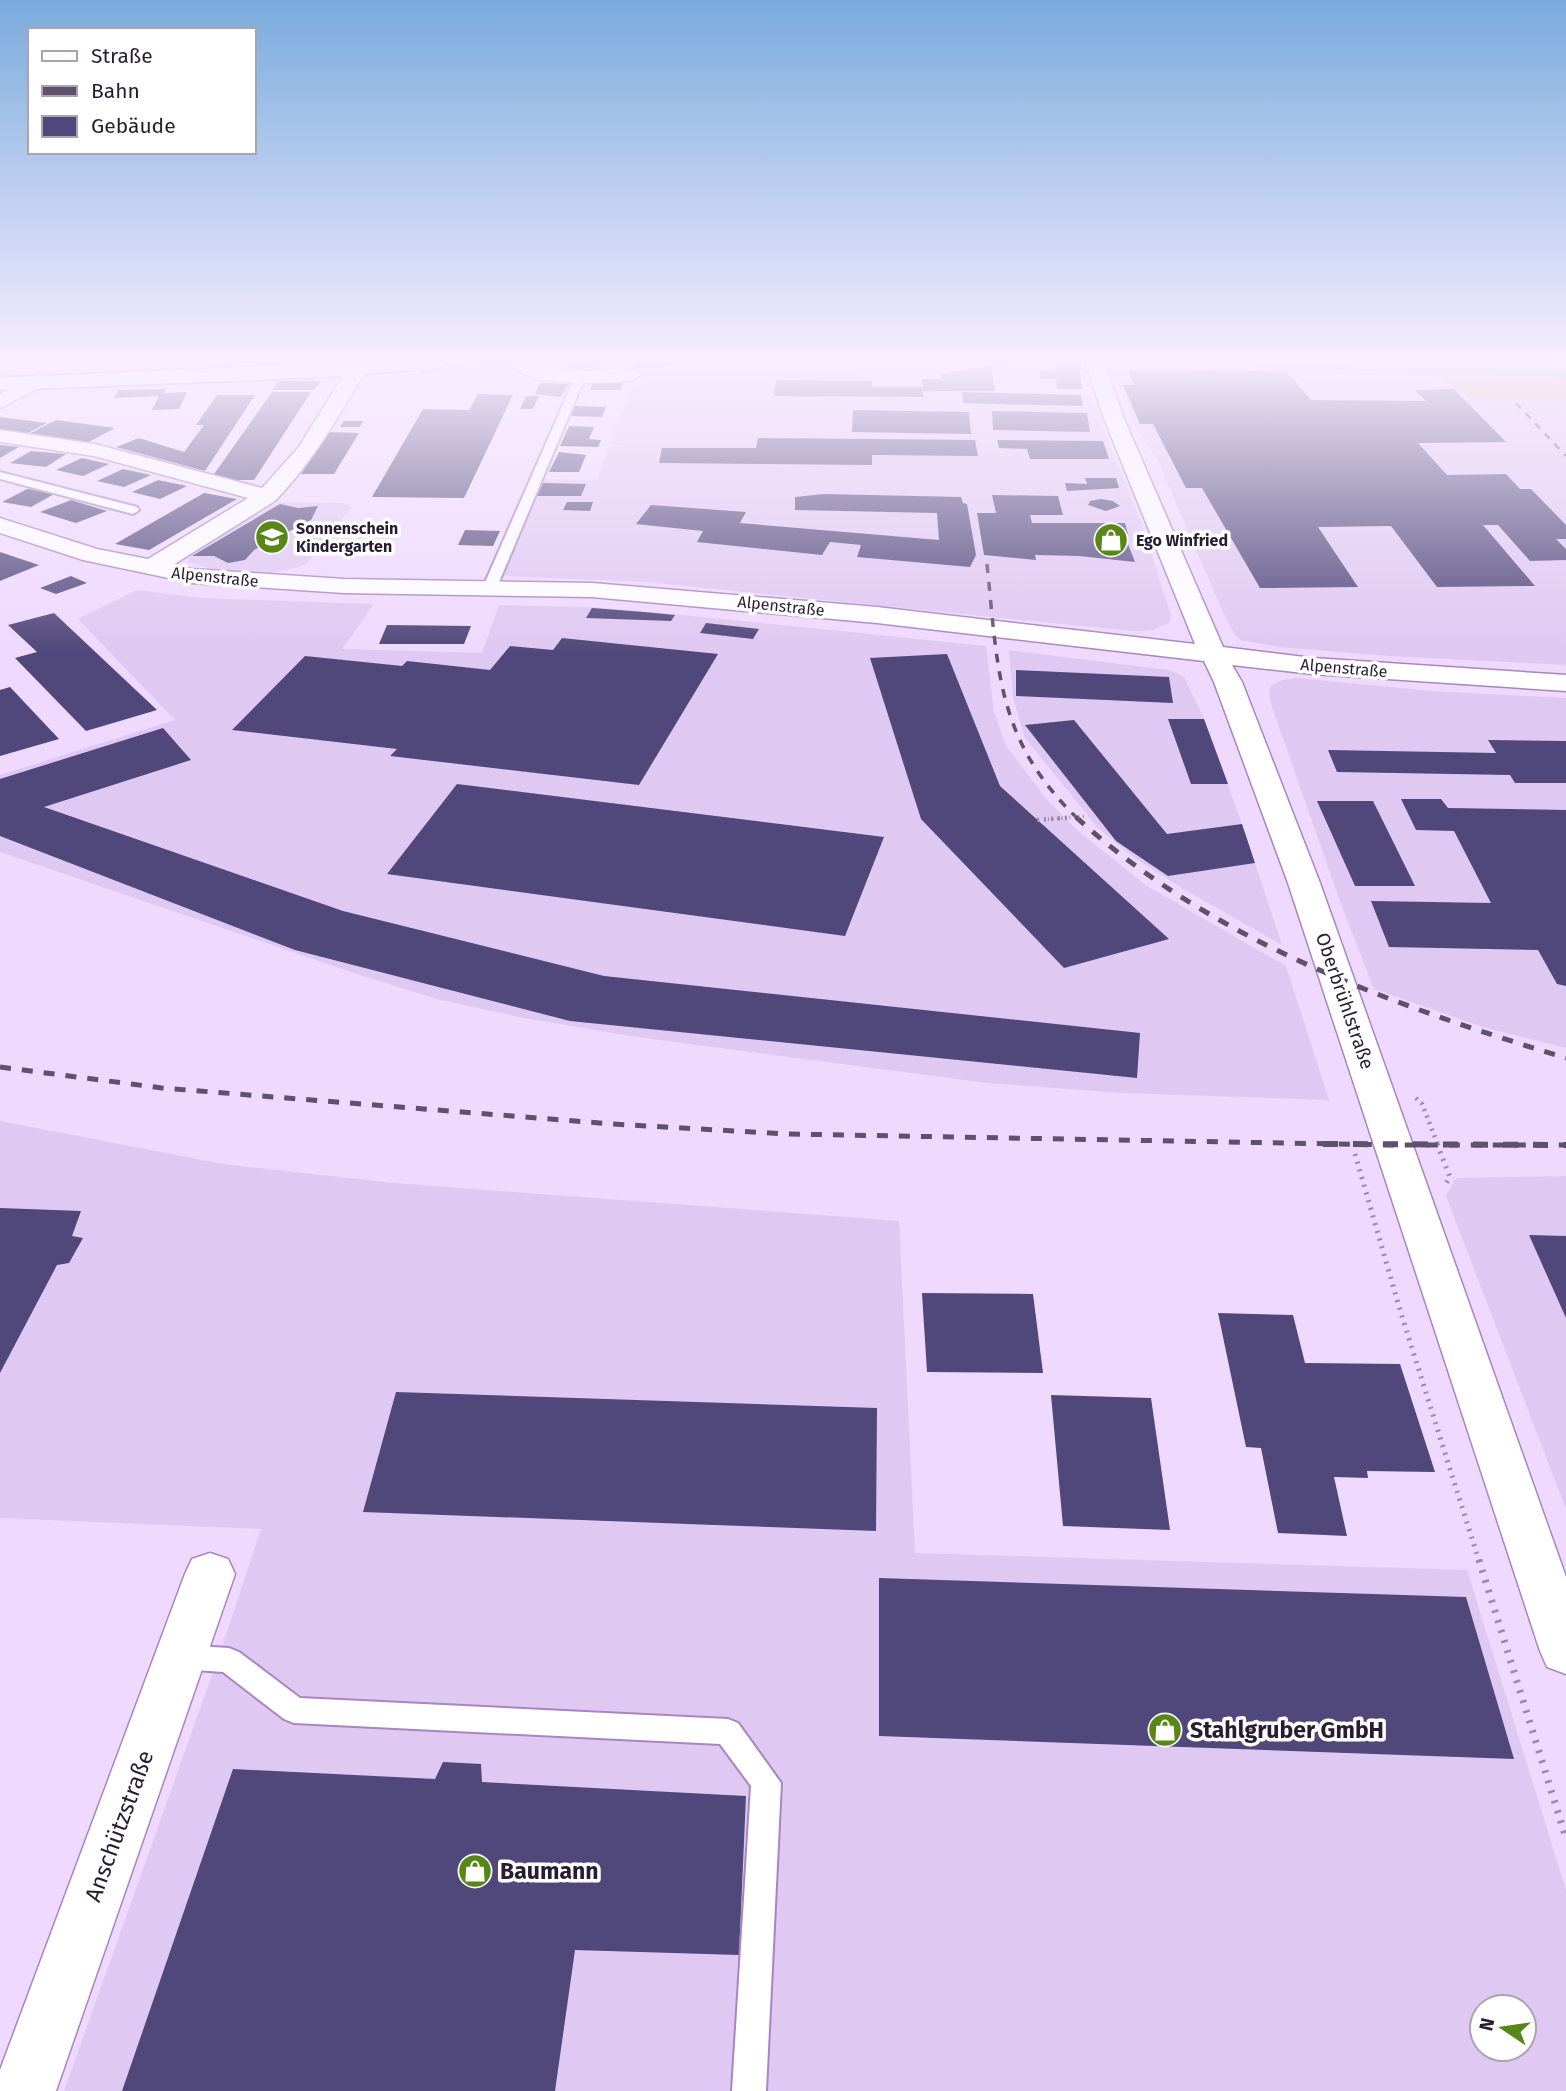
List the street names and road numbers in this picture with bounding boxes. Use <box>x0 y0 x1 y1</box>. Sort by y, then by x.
street label: Alpenstraße <box>171 563 259 591</box>
street label: Alpenstraße <box>737 592 825 620</box>
street label: Alpenstraße <box>1300 655 1388 681</box>
street label: Oberbrühlstraße <box>1311 930 1379 1072</box>
street label: Anschützstraße <box>79 1746 159 1906</box>

